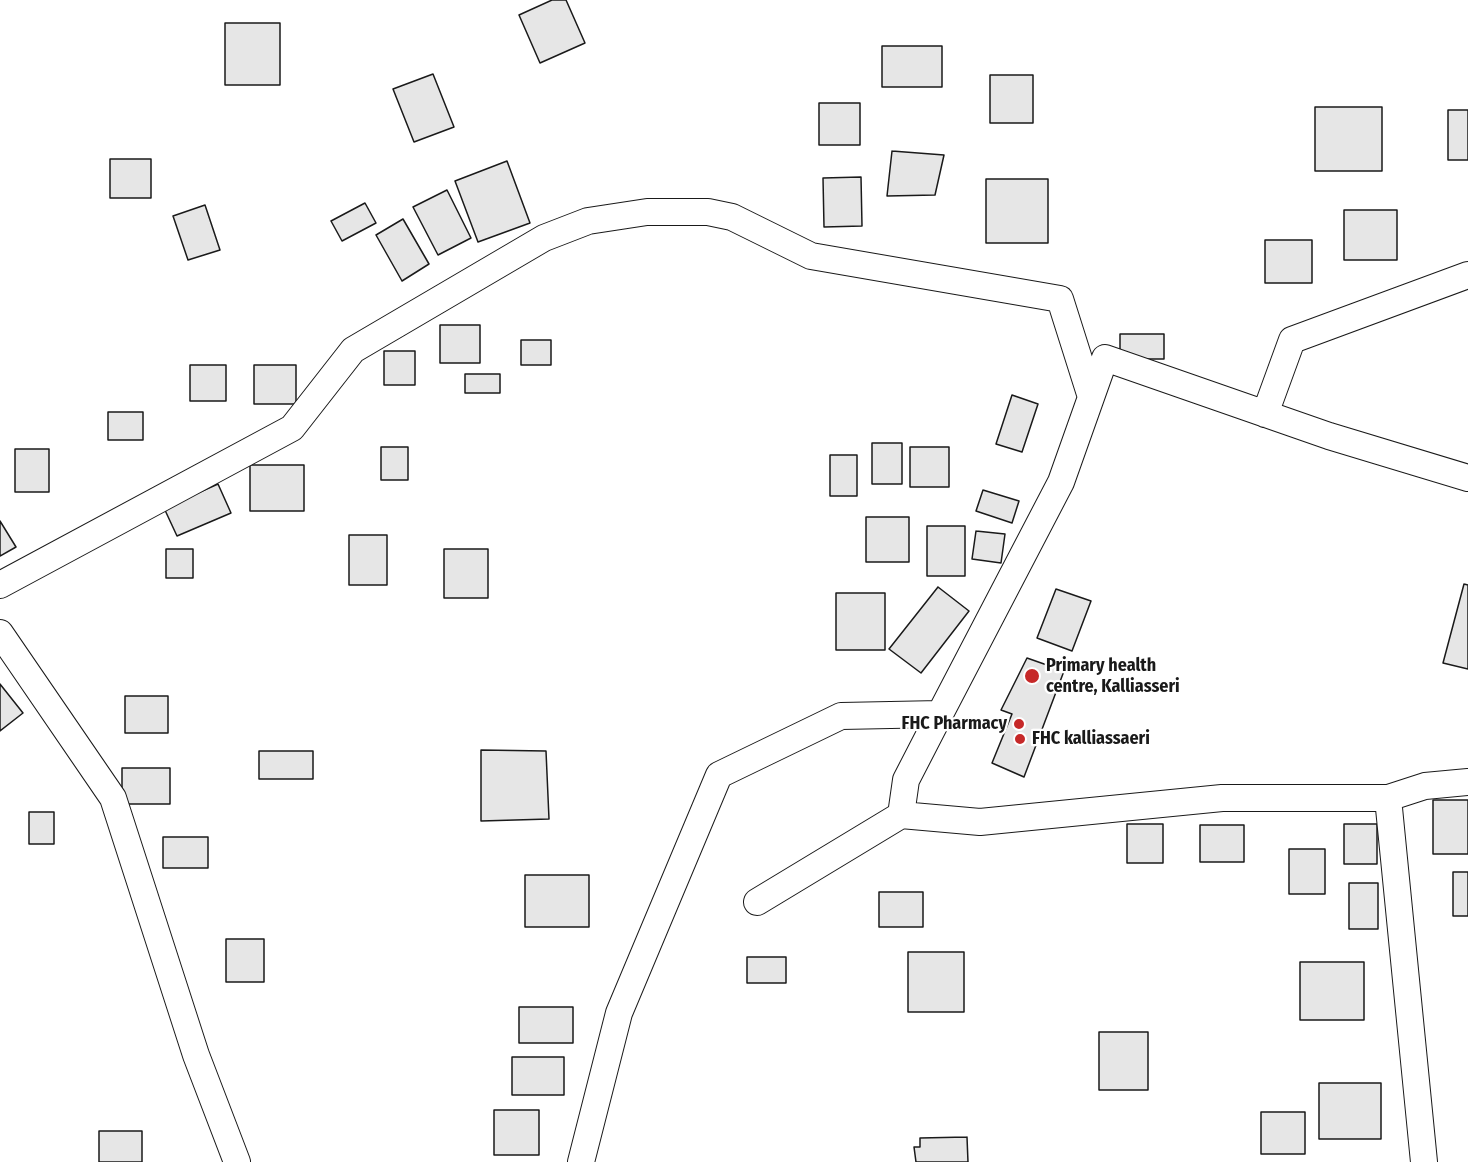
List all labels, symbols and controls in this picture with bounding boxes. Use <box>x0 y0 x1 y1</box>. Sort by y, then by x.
place label: Primary health centre, Kalliasseri <box>1046 655 1180 698</box>
marker: Primary health centre, Kalliasseri <box>1023 667 1041 685</box>
place label: FHC Pharmacy <box>902 713 1007 735</box>
marker: FHC Pharmacy <box>1012 717 1026 731</box>
place label: FHC kalliassaeri <box>1032 728 1150 750</box>
marker: FHC kalliassaeri <box>1013 732 1027 746</box>

